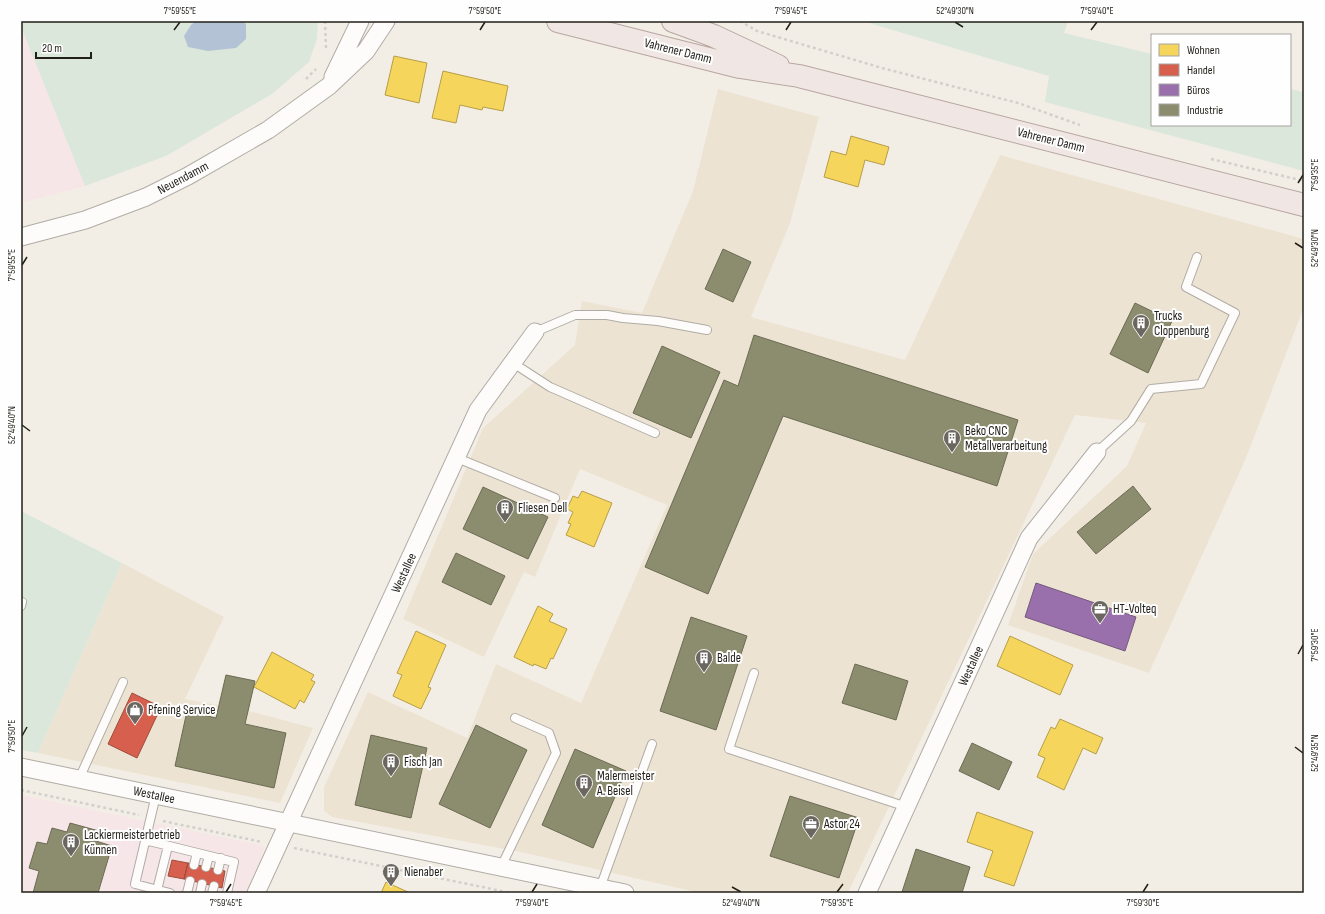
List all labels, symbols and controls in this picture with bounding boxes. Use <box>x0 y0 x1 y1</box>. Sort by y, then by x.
text: 7°59'55"E <box>164 5 196 17</box>
text: 7°59'50"E <box>469 5 501 17</box>
text: 7°59'45"E <box>775 5 807 17</box>
text: 52°49'30"N <box>936 5 974 17</box>
text: 7°59'40"E <box>1080 5 1114 17</box>
scale bar <box>36 34 91 60</box>
legend <box>1151 34 1291 126</box>
street label: Vahrener Damm <box>642 35 714 67</box>
text: 20 m <box>42 41 62 56</box>
text: Wohnen <box>1187 43 1220 58</box>
text: Handel <box>1187 63 1215 78</box>
text: Büros <box>1187 83 1210 98</box>
text: Industrie <box>1187 103 1223 118</box>
street label: Vahrener Damm <box>1015 124 1087 156</box>
street label: Neuendamm <box>155 158 211 198</box>
text: 7°59'35"E <box>1309 159 1321 191</box>
text: 52°49'30"N <box>1309 229 1321 267</box>
text: 7°59'55"E <box>6 249 18 281</box>
place label: Trucks Cloppenburg <box>1154 308 1209 339</box>
building icon: Trucks Cloppenburg <box>1131 313 1151 338</box>
text: 52°49'40"N <box>6 406 18 444</box>
place label: Beko CNC Metallverarbeitung <box>965 423 1047 454</box>
building icon: Beko CNC Metallverarbeitung <box>942 428 962 453</box>
building icon: Fliesen Dell <box>495 498 515 523</box>
place label: Fliesen Dell <box>518 500 567 516</box>
street label: Westallee <box>388 550 420 596</box>
office icon: HT-Volteq <box>1090 599 1110 624</box>
place label: HT-Volteq <box>1113 601 1156 617</box>
text: 7°59'30"E <box>1309 628 1321 662</box>
street label: Westallee <box>955 643 987 689</box>
building icon: Balde <box>694 648 714 673</box>
place label: Balde <box>717 650 741 666</box>
shop icon: Pfening Service <box>125 700 145 725</box>
place label: Pfening Service <box>148 702 216 718</box>
text: 7°59'50"E <box>6 720 18 752</box>
text: 52°49'35"N <box>1309 734 1321 772</box>
building icon: Fisch Jan <box>381 752 401 777</box>
place label: Fisch Jan <box>404 754 442 770</box>
place label: Malermeister A. Beisel <box>596 768 655 799</box>
building icon: Malermeister A. Beisel <box>574 773 594 798</box>
street label: Westallee <box>132 783 176 807</box>
office icon: Astor 24 <box>801 814 821 839</box>
place label: Astor 24 <box>823 816 861 832</box>
place label: Lackiermeisterbetrieb Künnen <box>84 827 180 858</box>
building icon: Lackiermeisterbetrieb Künnen <box>61 832 81 857</box>
building icon: Nienaber <box>381 862 401 887</box>
place label: Nienaber <box>404 864 443 880</box>
text: 7°59'45"E <box>210 897 242 909</box>
text: 7°59'40"E <box>515 897 549 909</box>
text: 52°49'40"N <box>722 897 760 909</box>
text: 7°59'35"E <box>821 897 853 909</box>
text: 7°59'30"E <box>1126 897 1160 909</box>

